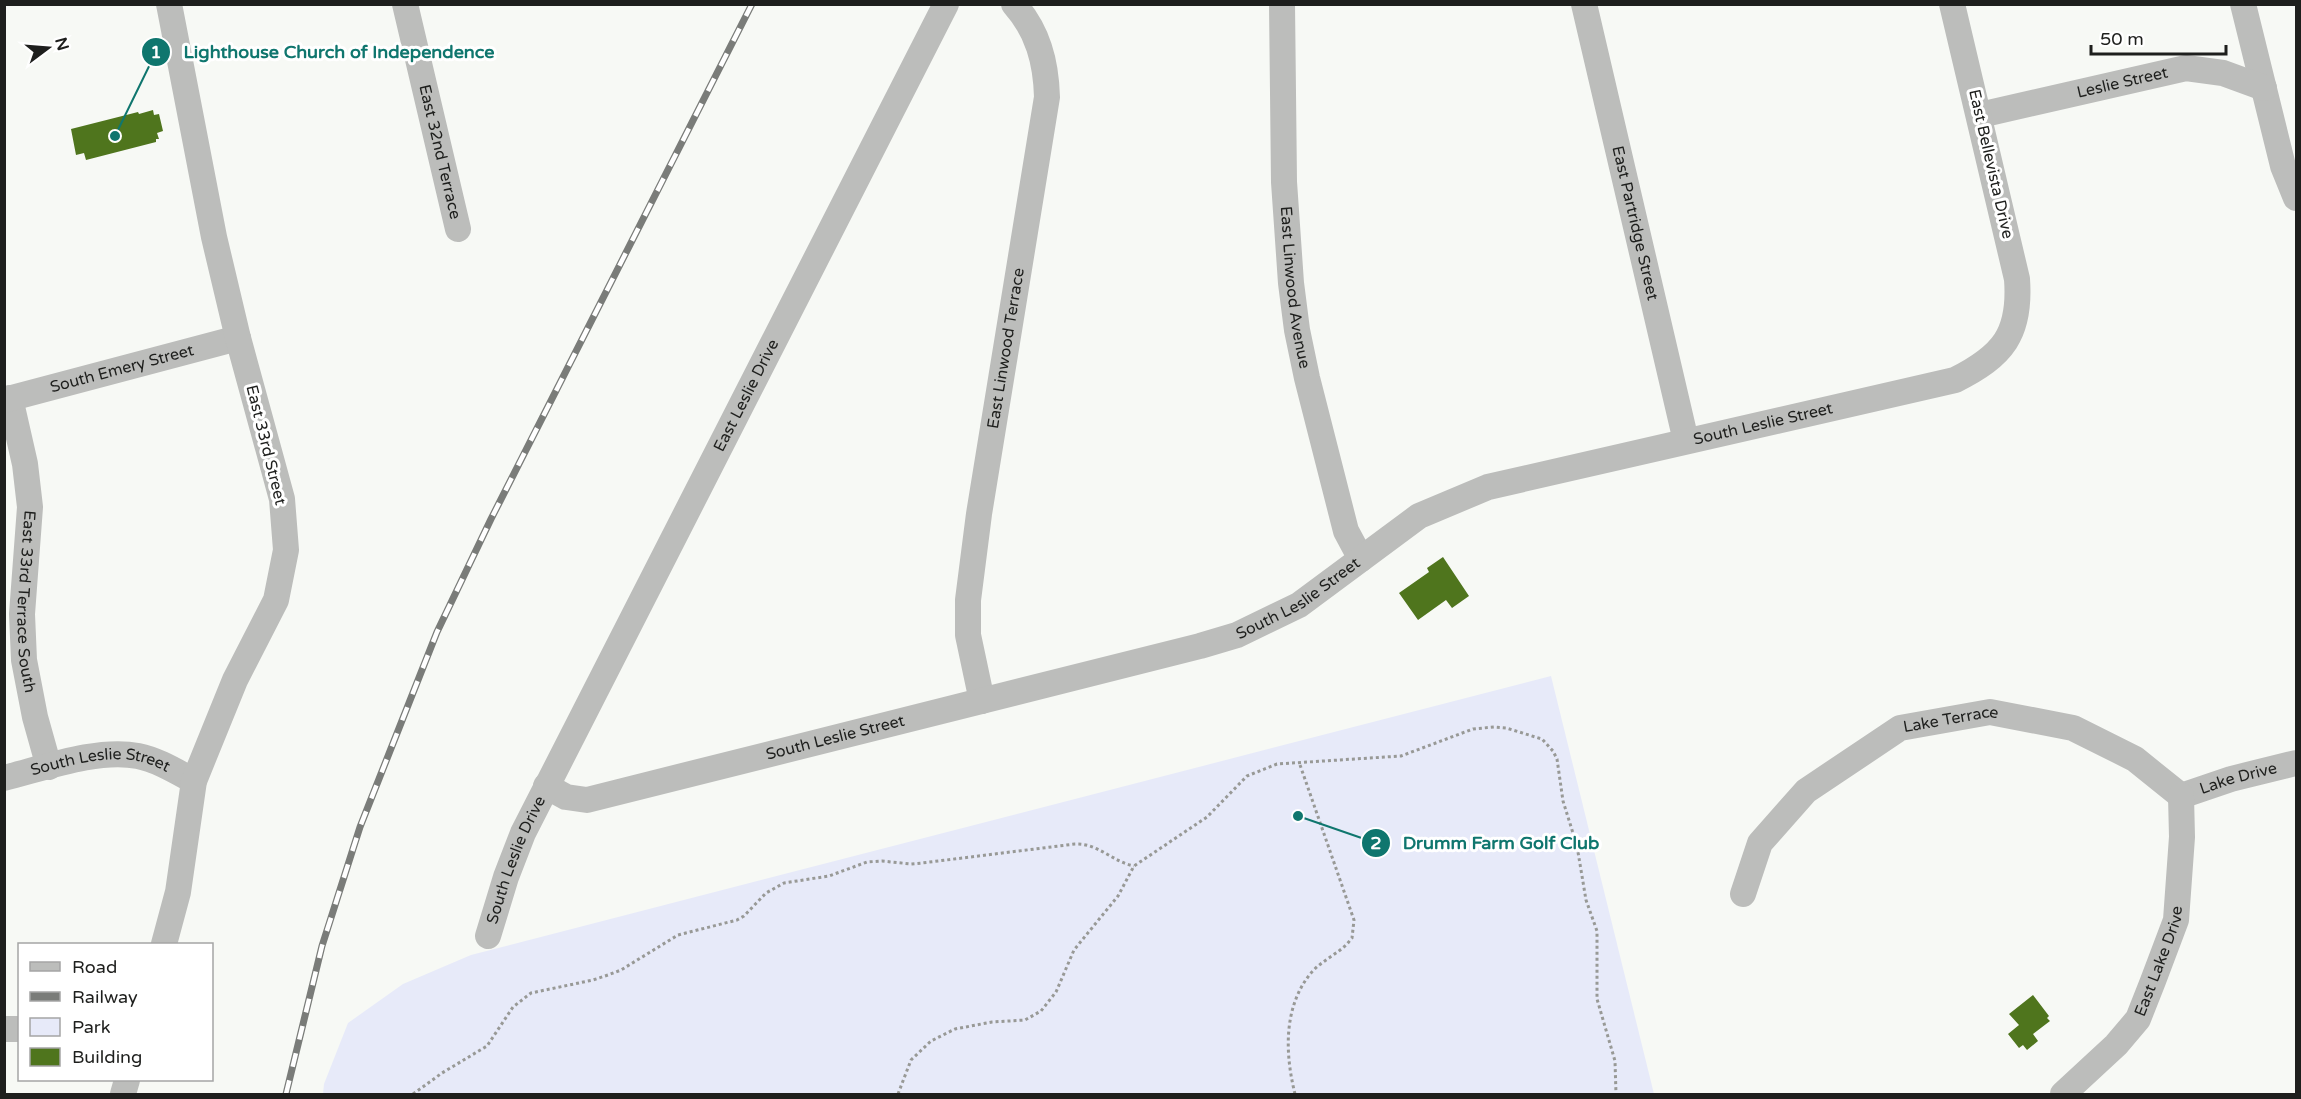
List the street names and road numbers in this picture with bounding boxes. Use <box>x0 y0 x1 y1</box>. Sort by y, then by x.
street label: Leslie Street <box>2075 62 2170 103</box>
street label: East 32nd Terrace <box>414 83 465 221</box>
street label: East Bellevista Drive <box>1964 87 2018 241</box>
street label: East Partridge Street <box>1607 144 1663 302</box>
street label: East Linwood Avenue <box>1276 206 1315 370</box>
street label: East Linwood Terrace <box>983 266 1029 430</box>
street label: East Leslie Drive <box>709 336 783 455</box>
street label: South Emery Street <box>48 340 196 397</box>
street label: East 33rd Street <box>241 383 291 507</box>
street label: South Leslie Street <box>1691 398 1835 450</box>
street label: East 33rd Terrace South <box>12 510 40 695</box>
street label: South Leslie Street <box>1233 553 1364 644</box>
street label: Lake Terrace <box>1902 702 2000 737</box>
street label: South Leslie Street <box>764 711 907 765</box>
street label: South Leslie Street <box>28 744 174 780</box>
street label: Lake Drive <box>2197 758 2279 799</box>
street label: South Leslie Drive <box>482 793 550 926</box>
street label: East Lake Drive <box>2130 905 2187 1019</box>

